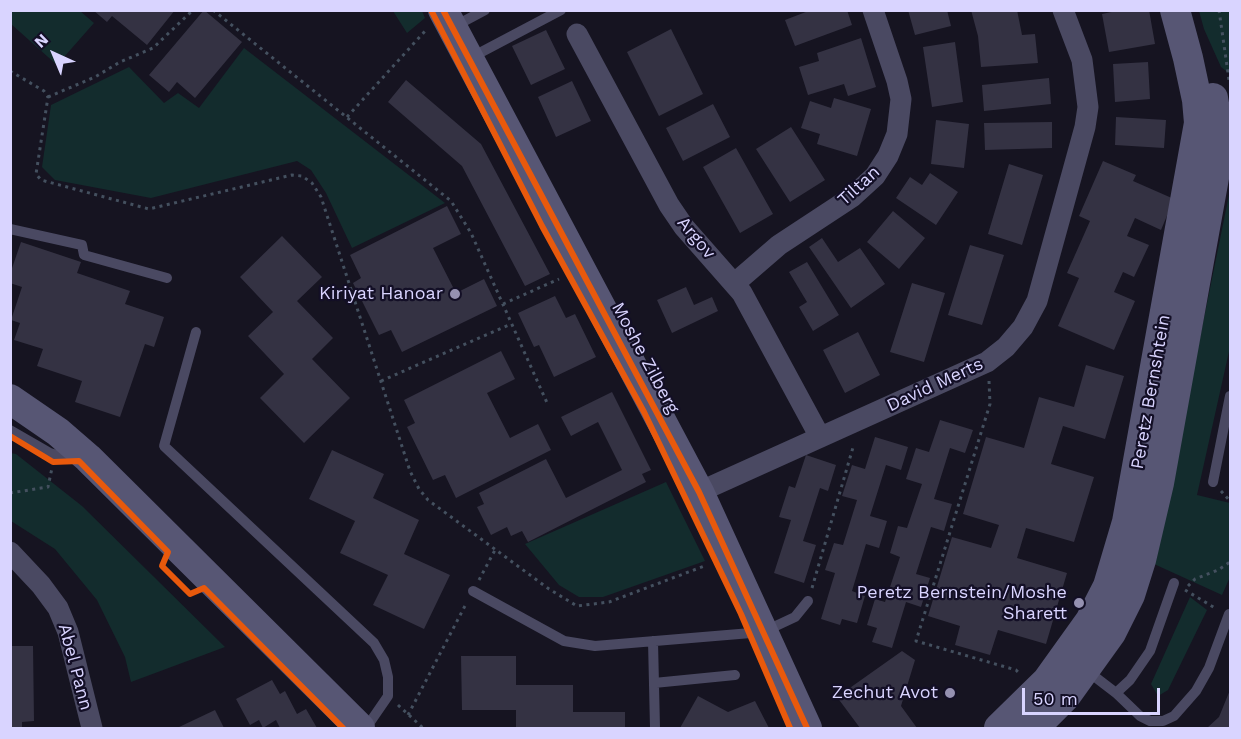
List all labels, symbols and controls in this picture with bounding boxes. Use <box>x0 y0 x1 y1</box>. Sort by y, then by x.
north arrow <box>24 24 84 84</box>
text: N <box>30 30 52 52</box>
street label: Tiltan <box>833 161 885 211</box>
street label: Argov <box>672 212 720 264</box>
place label: Kiriyat Hanoar <box>319 283 443 305</box>
marker: Kiriyat Hanoar <box>448 287 462 301</box>
street label: Moshe Zilberg <box>607 299 683 417</box>
street label: Peretz Bernshtein <box>1127 313 1175 471</box>
street label: David Merts <box>883 353 987 417</box>
place label: Peretz Bernstein/Moshe Sharett <box>856 582 1067 624</box>
marker: Peretz Bernstein/Moshe Sharett <box>1072 596 1086 610</box>
street label: Abel Pann <box>53 621 97 713</box>
scale bar <box>1025 676 1163 714</box>
place label: Zechut Avot <box>832 682 938 704</box>
marker: Zechut Avot <box>943 686 957 700</box>
text: 50 m <box>1033 688 1078 709</box>

